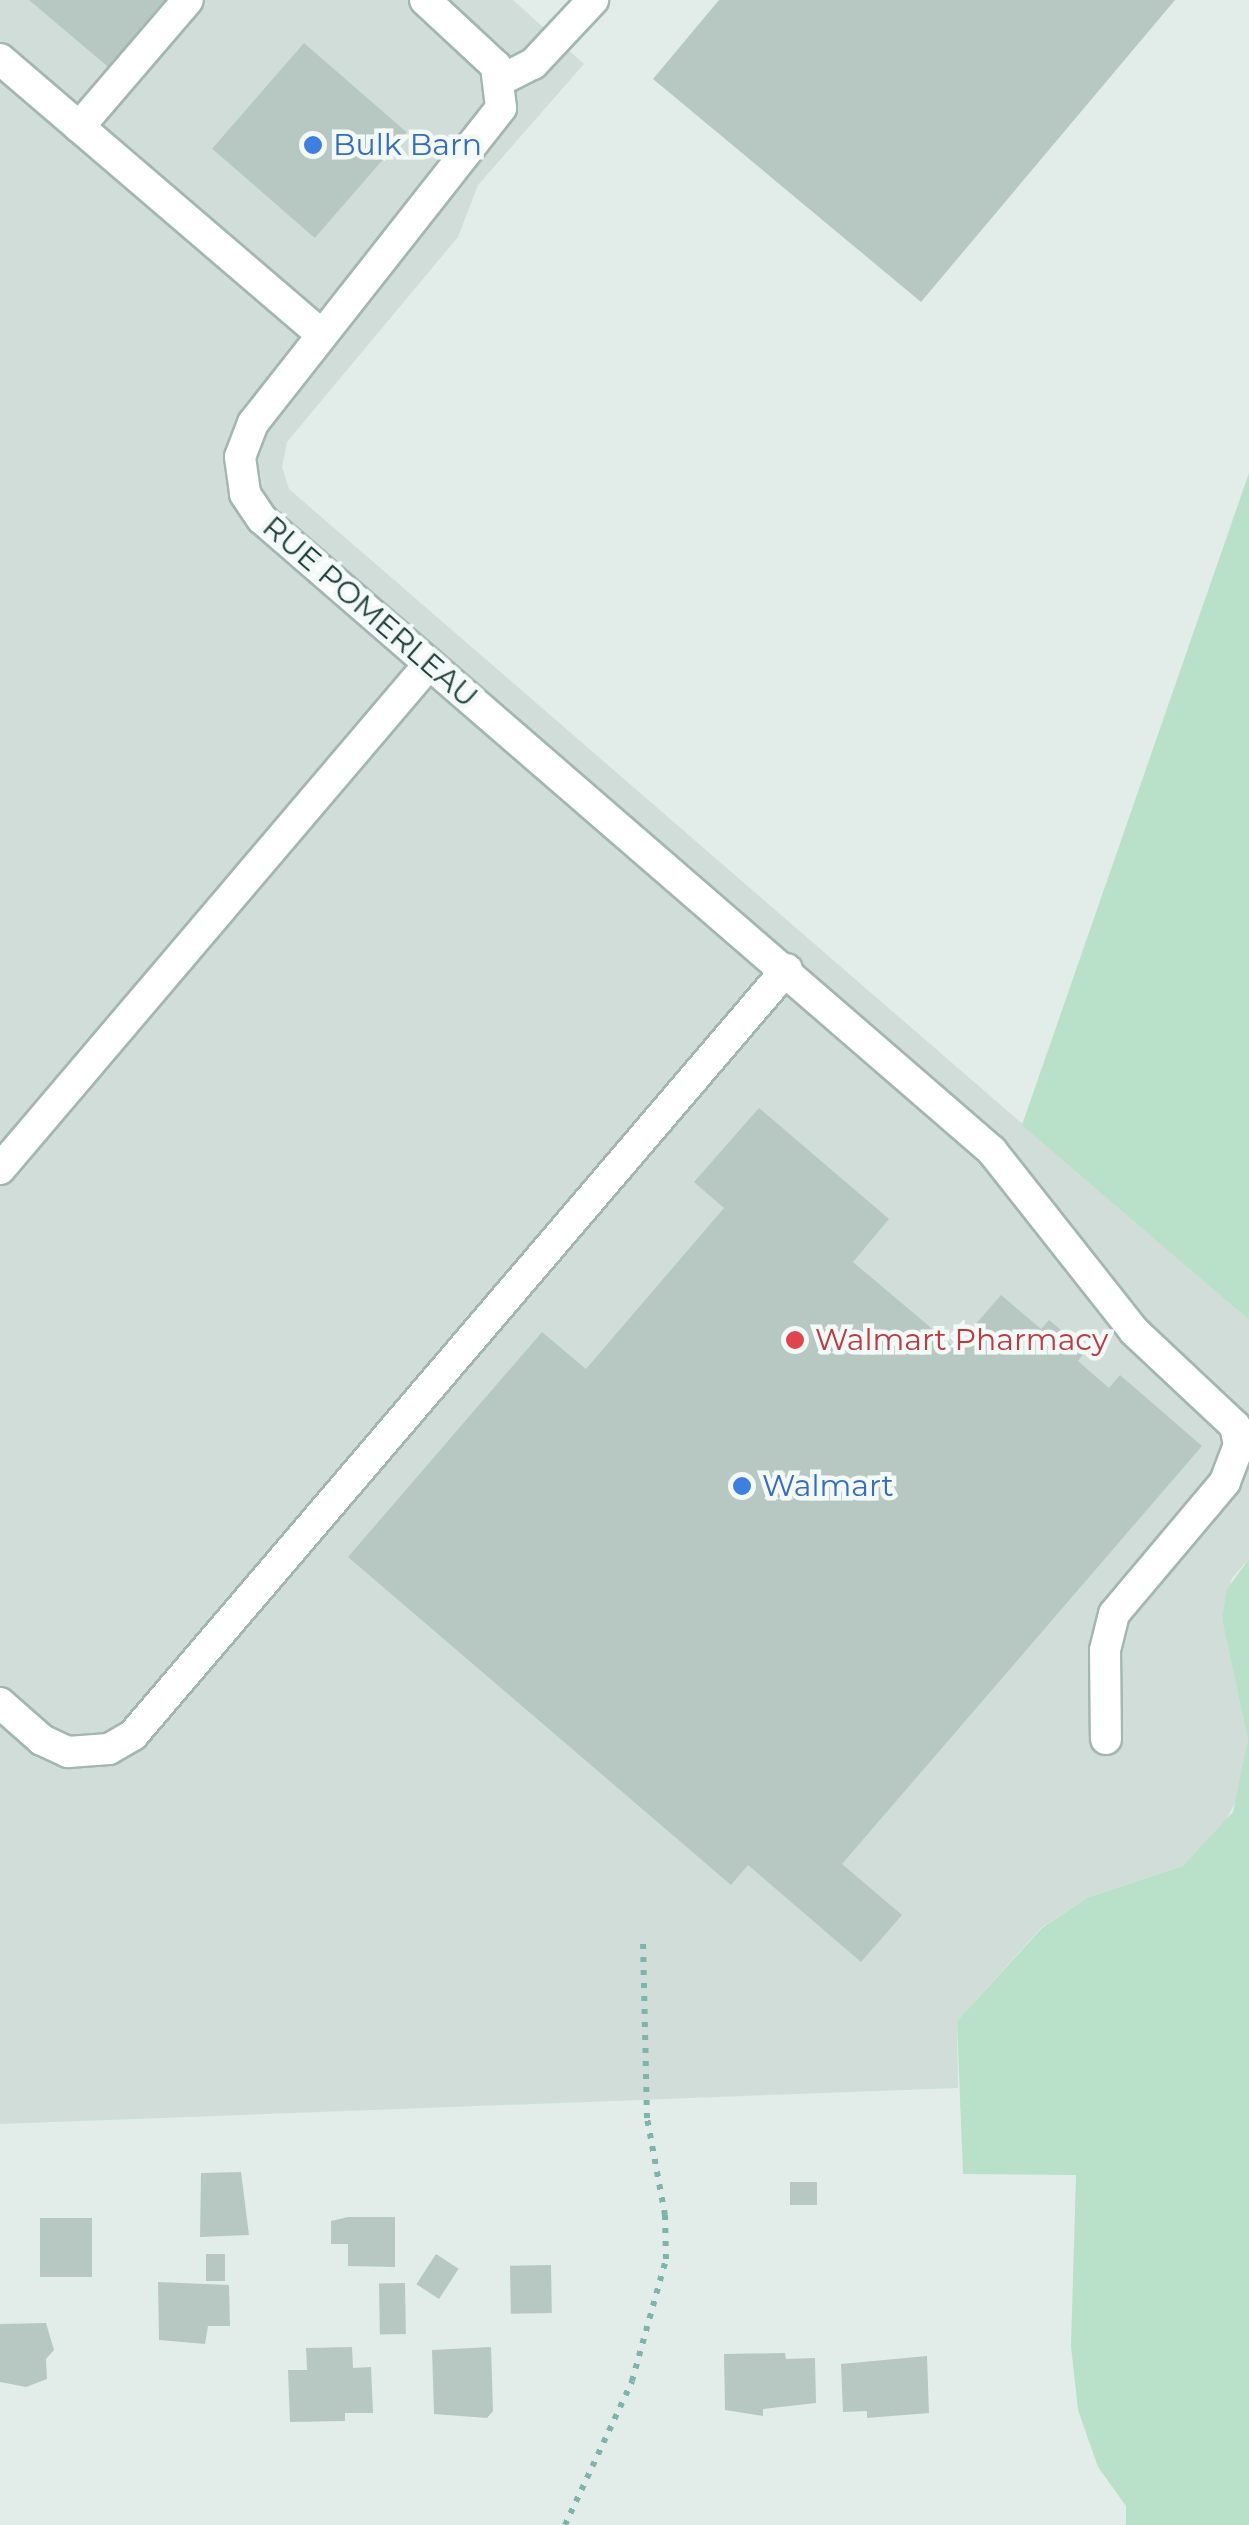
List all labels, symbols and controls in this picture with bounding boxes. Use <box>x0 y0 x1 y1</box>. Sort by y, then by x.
place label: Bulk Barn <box>333 127 482 163</box>
marker: Bulk Barn <box>302 134 324 156</box>
street label: RUE POMERLEAU <box>255 509 485 715</box>
place label: Walmart Pharmacy <box>815 1322 1108 1358</box>
marker: Walmart Pharmacy <box>784 1329 806 1351</box>
place label: Walmart <box>762 1468 894 1504</box>
marker: Walmart <box>731 1475 753 1497</box>

